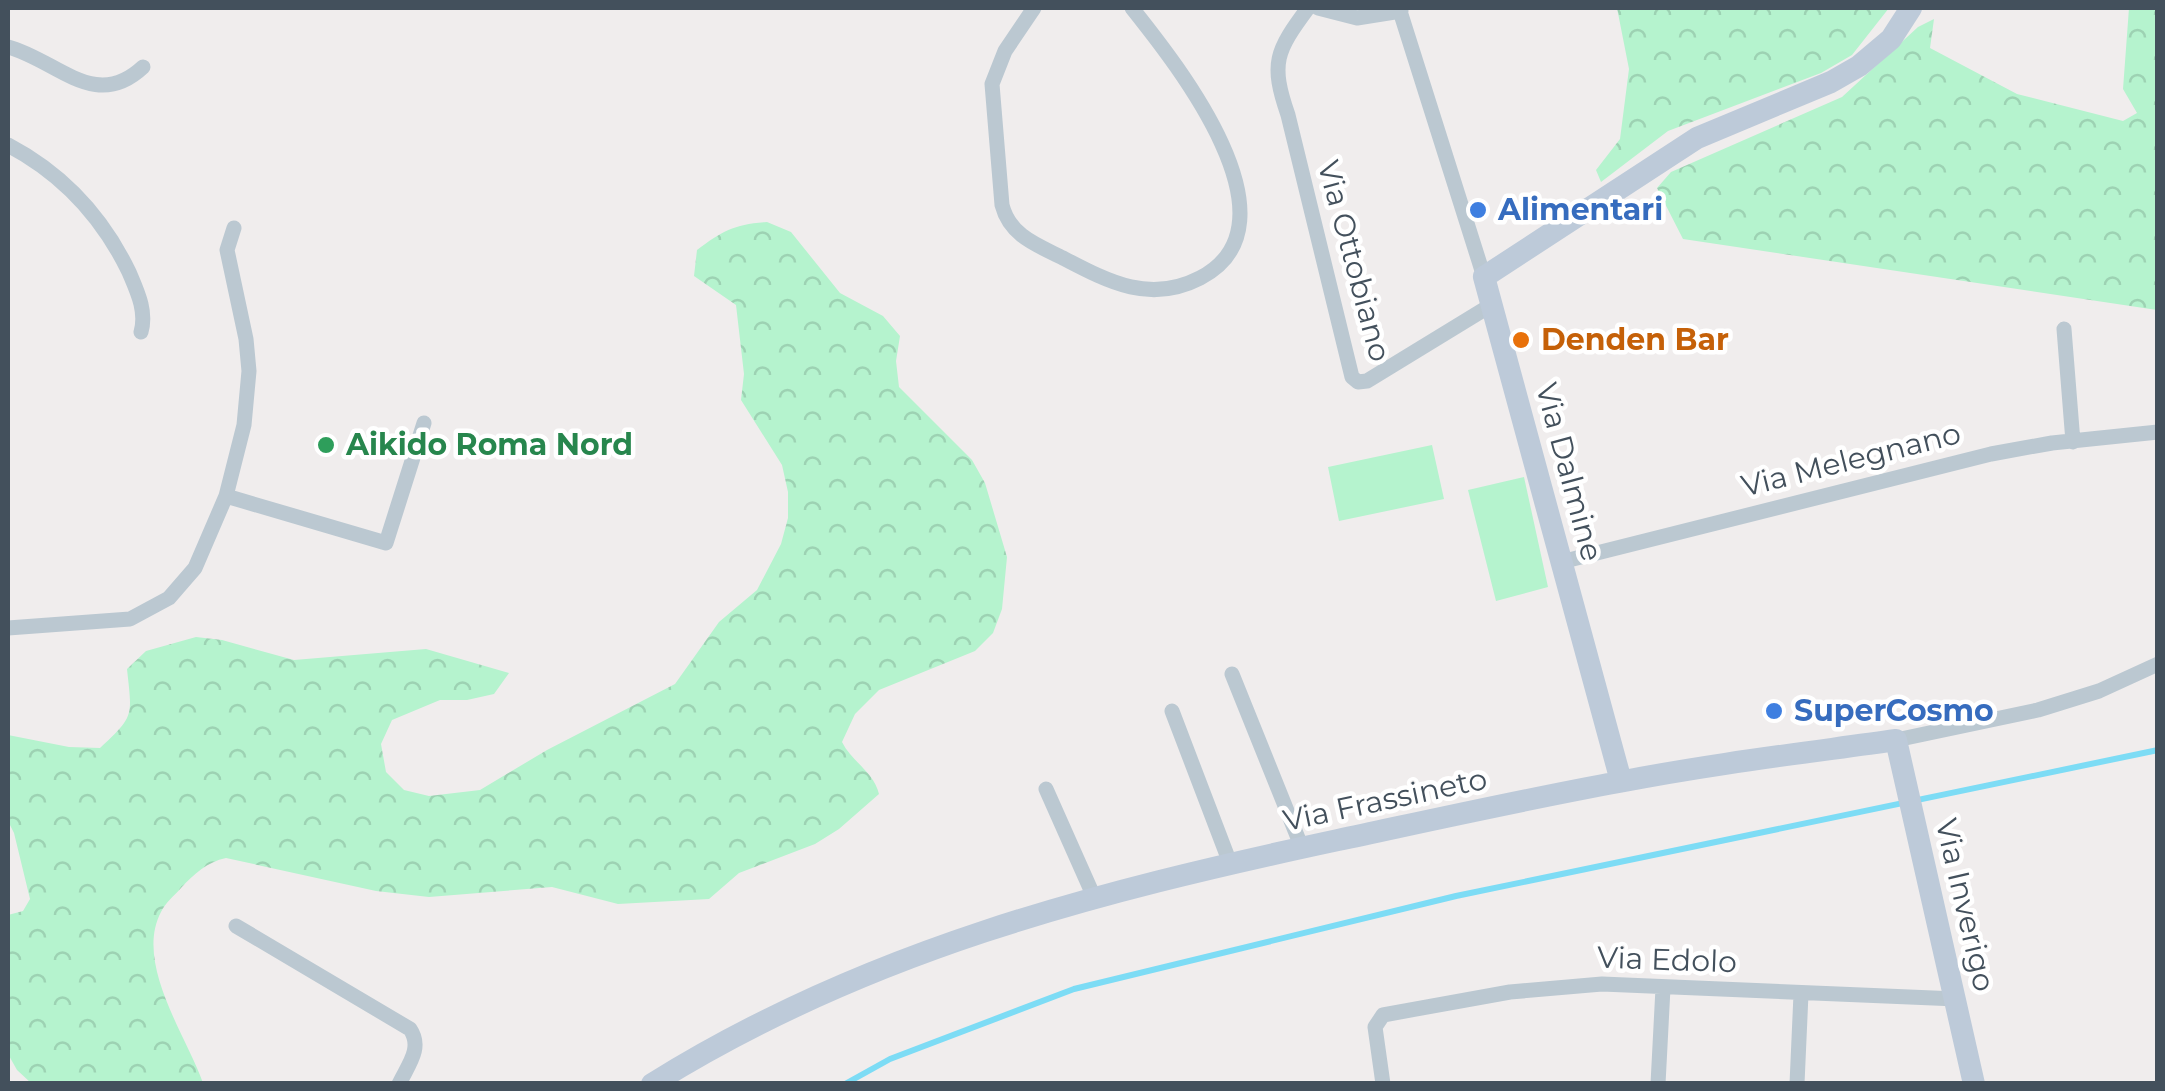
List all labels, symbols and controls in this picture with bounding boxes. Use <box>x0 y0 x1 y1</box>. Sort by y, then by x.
street label: Via Ottobiano <box>1310 156 1399 366</box>
place label: Alimentari <box>1497 191 1663 228</box>
marker: Alimentari <box>1467 199 1489 221</box>
place label: Denden Bar <box>1541 321 1729 358</box>
marker: Denden Bar <box>1510 329 1532 351</box>
street label: Via Dalmine <box>1528 379 1611 565</box>
street label: Via Melegnano <box>1737 414 1964 505</box>
place label: Aikido Roma Nord <box>345 426 633 463</box>
marker: Aikido Roma Nord <box>315 434 337 456</box>
place label: SuperCosmo <box>1794 692 1994 729</box>
marker: SuperCosmo <box>1763 700 1785 722</box>
street label: Via Frassineto <box>1280 760 1490 839</box>
street label: Via Inverigo <box>1928 815 2003 995</box>
street label: Via Edolo <box>1596 939 1738 980</box>

